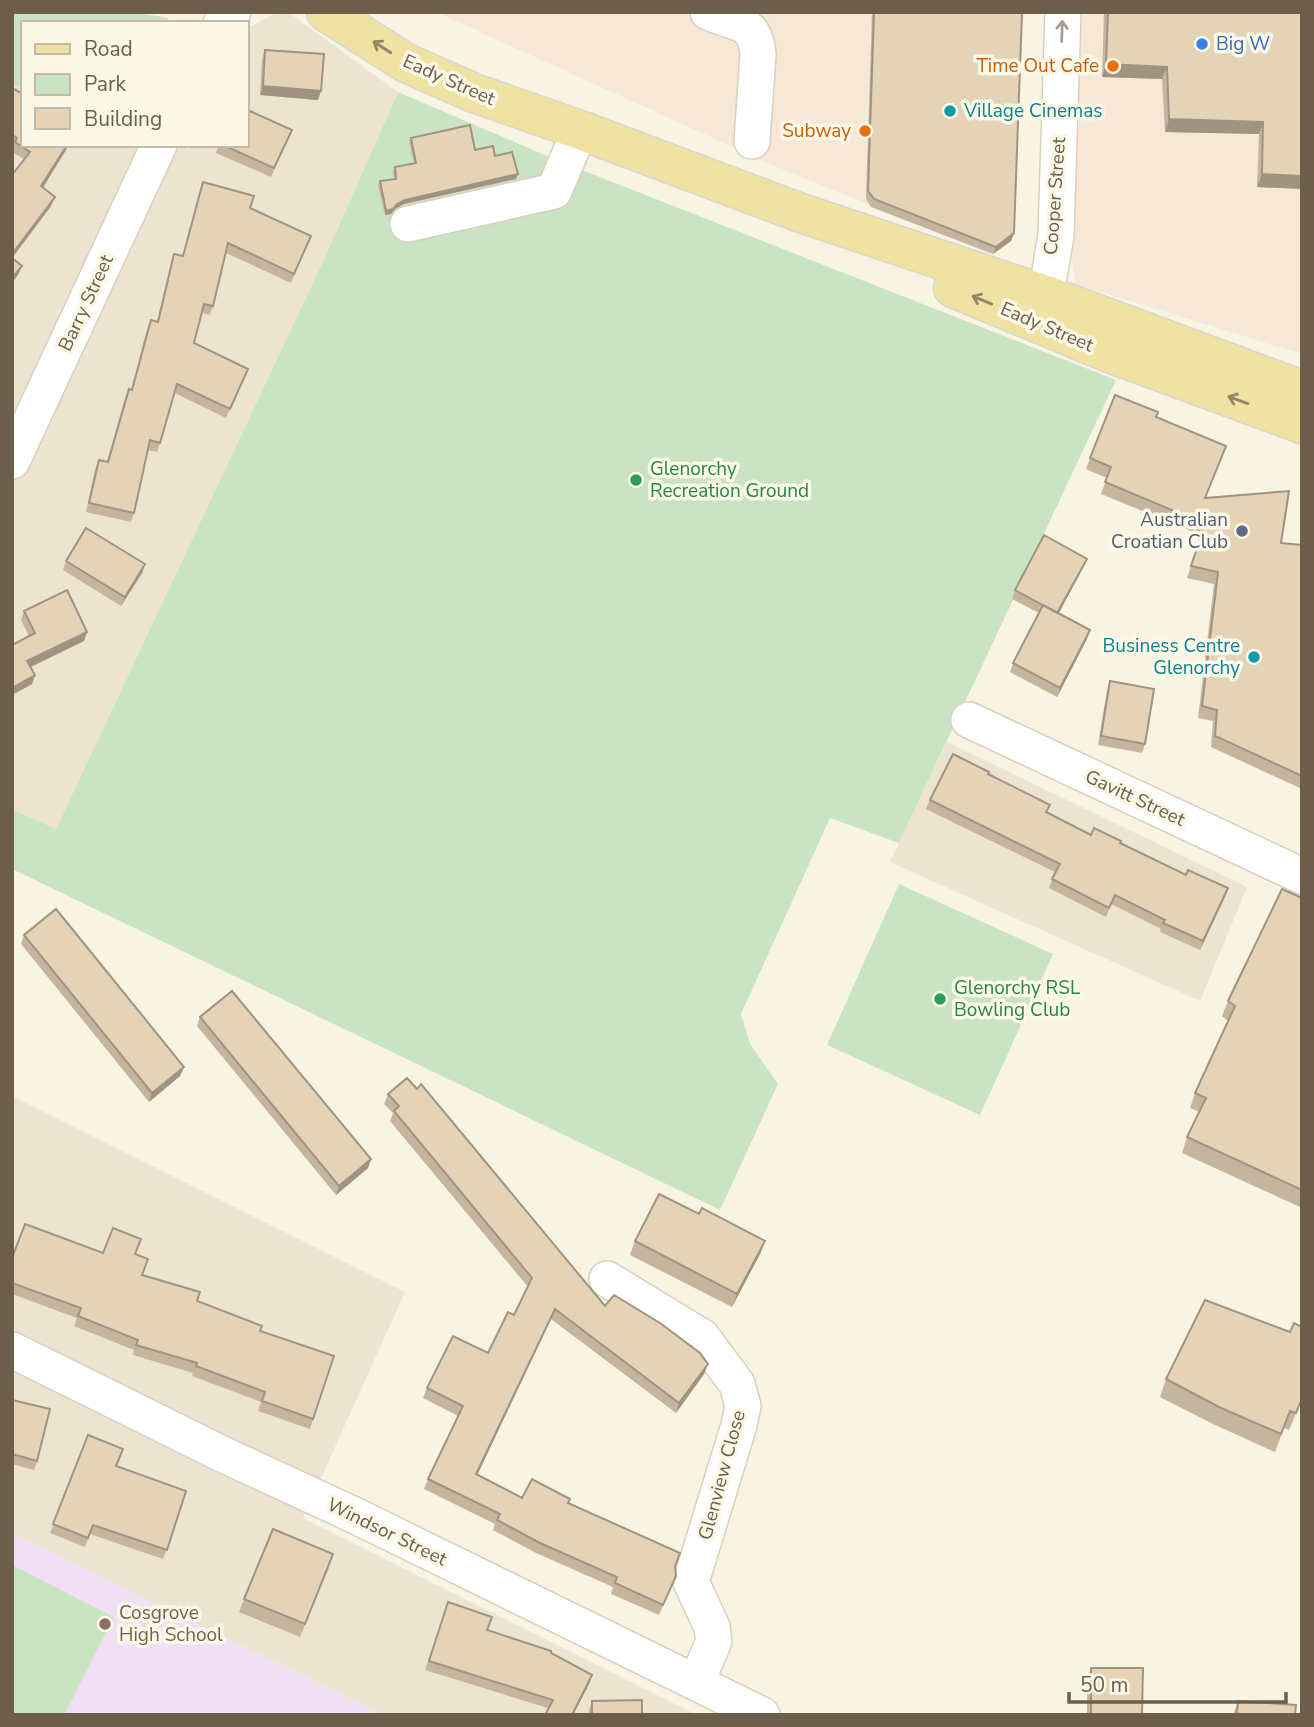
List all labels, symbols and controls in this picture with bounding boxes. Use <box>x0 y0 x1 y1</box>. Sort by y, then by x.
one-way arrow <box>1056 20 1069 43</box>
legend <box>21 21 248 147</box>
place label: Big W <box>1216 31 1270 57</box>
text: Road <box>84 35 133 63</box>
marker: Big W <box>1194 36 1210 52</box>
one-way arrow <box>373 40 392 55</box>
street label: Eady Street <box>399 48 500 112</box>
place label: Time Out Cafe <box>976 53 1099 79</box>
marker: Time Out Cafe <box>1105 58 1121 74</box>
text: Park <box>84 70 126 98</box>
place label: Village Cinemas <box>963 98 1103 124</box>
marker: Village Cinemas <box>942 103 958 119</box>
text: Building <box>84 105 162 133</box>
place label: Subway <box>782 118 851 144</box>
marker: Subway <box>857 123 873 139</box>
street label: Cooper Street <box>1038 136 1072 256</box>
street label: Barry Street <box>52 250 120 355</box>
one-way arrow <box>971 292 993 305</box>
street label: Eady Street <box>997 296 1098 358</box>
one-way arrow <box>1227 393 1249 406</box>
place label: Glenorchy Recreation Ground <box>650 456 809 504</box>
marker: Glenorchy Recreation Ground <box>628 472 644 488</box>
place label: Australian Croatian Club <box>1111 507 1228 555</box>
marker: Australian Croatian Club <box>1234 523 1250 539</box>
place label: Business Centre Glenorchy <box>1102 633 1240 681</box>
marker: Business Centre Glenorchy <box>1246 649 1262 665</box>
street label: Gavitt Street <box>1081 763 1190 833</box>
place label: Glenorchy RSL Bowling Club <box>954 975 1081 1023</box>
marker: Glenorchy RSL Bowling Club <box>932 991 948 1007</box>
street label: Glenview Close <box>692 1407 752 1543</box>
street label: Windsor Street <box>323 1492 452 1572</box>
place label: Cosgrove High School <box>119 1600 223 1648</box>
marker: Cosgrove High School <box>97 1616 113 1632</box>
scale bar <box>1069 1660 1286 1704</box>
text: 50 m <box>1080 1671 1129 1699</box>

